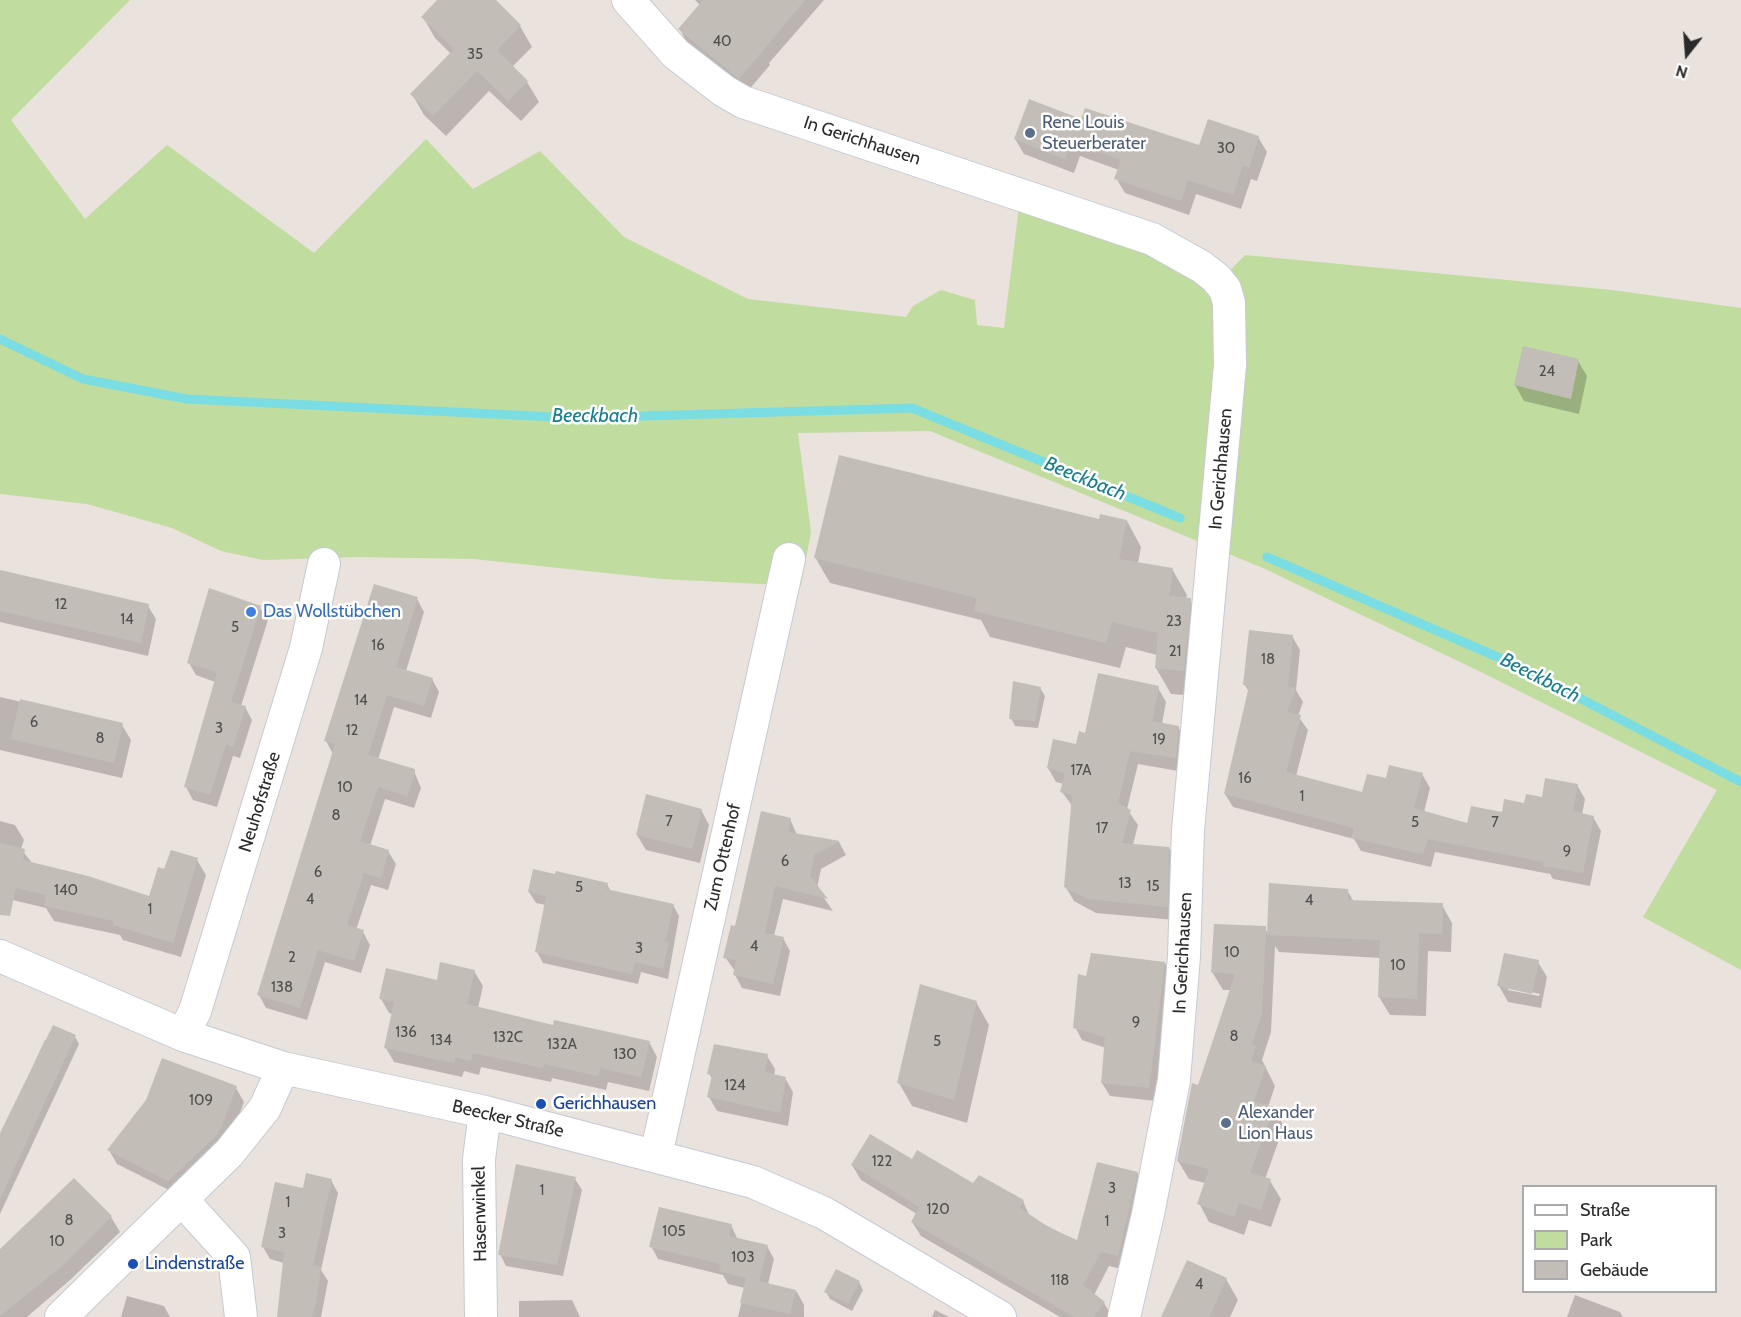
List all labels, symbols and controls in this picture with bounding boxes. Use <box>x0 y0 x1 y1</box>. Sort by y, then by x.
north arrow <box>1657 24 1717 84</box>
house number: 40 <box>712 33 732 51</box>
house number: 35 <box>467 46 483 64</box>
text: N <box>1673 61 1690 82</box>
street label: In Gerichhausen <box>801 112 923 170</box>
place label: Rene Louis Steuerberater <box>1042 112 1146 154</box>
marker: Rene Louis Steuerberater <box>1023 126 1037 140</box>
house number: 30 <box>1217 140 1235 158</box>
house number: 24 <box>1539 363 1555 381</box>
water label: Beeckbach <box>552 404 638 428</box>
street label: In Gerichhausen <box>1205 407 1237 531</box>
water label: Beeckbach <box>1041 452 1129 506</box>
house number: 12 <box>55 596 67 614</box>
place label: Das Wollstübchen <box>263 601 401 623</box>
marker: Das Wollstübchen <box>244 605 258 619</box>
house number: 14 <box>120 611 134 629</box>
house number: 23 <box>1166 613 1182 631</box>
house number: 5 <box>231 619 239 637</box>
house number: 16 <box>371 637 385 655</box>
house number: 21 <box>1169 643 1181 661</box>
water label: Beeckbach <box>1496 648 1584 708</box>
house number: 18 <box>1261 651 1275 669</box>
house number: 14 <box>354 692 368 710</box>
house number: 6 <box>30 714 38 732</box>
house number: 3 <box>215 720 223 738</box>
house number: 12 <box>346 722 358 740</box>
house number: 8 <box>95 730 105 748</box>
house number: 19 <box>1152 731 1166 749</box>
street label: Neuhofstraße <box>234 749 286 855</box>
house number: 17A <box>1071 762 1091 780</box>
house number: 16 <box>1238 770 1252 788</box>
house number: 10 <box>337 779 353 797</box>
house number: 1 <box>1300 788 1304 806</box>
street label: Zum Ottenhof <box>700 801 746 913</box>
house number: 8 <box>331 807 341 825</box>
house number: 7 <box>665 813 673 831</box>
house number: 5 <box>1411 814 1419 832</box>
house number: 7 <box>1491 814 1499 832</box>
house number: 17 <box>1096 820 1108 838</box>
house number: 9 <box>1563 843 1571 861</box>
house number: 6 <box>781 853 789 871</box>
house number: 6 <box>314 864 322 882</box>
house number: 13 <box>1118 875 1132 893</box>
house number: 15 <box>1146 878 1160 896</box>
house number: 5 <box>575 879 583 897</box>
house number: 140 <box>54 882 78 900</box>
house number: 4 <box>306 891 314 909</box>
street label: In Gerichhausen <box>1169 892 1197 1014</box>
house number: 4 <box>1305 892 1313 910</box>
house number: 1 <box>148 901 152 919</box>
house number: 4 <box>750 938 758 956</box>
house number: 3 <box>635 940 643 958</box>
house number: 10 <box>1224 944 1240 962</box>
house number: 2 <box>288 949 296 967</box>
house number: 10 <box>1390 957 1406 975</box>
house number: 138 <box>271 979 293 997</box>
house number: 9 <box>1132 1014 1140 1032</box>
house number: 136 <box>395 1024 417 1042</box>
house number: 8 <box>1229 1028 1239 1046</box>
house number: 132C <box>493 1029 523 1047</box>
house number: 134 <box>430 1032 452 1050</box>
house number: 5 <box>933 1033 941 1051</box>
house number: 132A <box>547 1036 577 1054</box>
house number: 130 <box>613 1046 637 1064</box>
house number: 124 <box>724 1077 746 1095</box>
house number: 109 <box>189 1092 213 1110</box>
place label: Gerichhausen <box>553 1093 656 1115</box>
street label: Beecker Straße <box>450 1096 566 1142</box>
marker: Gerichhausen <box>534 1097 548 1111</box>
place label: Alexander Lion Haus <box>1238 1102 1314 1144</box>
marker: Alexander Lion Haus <box>1219 1116 1233 1130</box>
house number: 122 <box>872 1153 892 1171</box>
street label: Hasenwinkel <box>468 1166 492 1262</box>
house number: 3 <box>1108 1180 1116 1198</box>
house number: 1 <box>540 1182 544 1200</box>
legend <box>1522 1185 1717 1293</box>
house number: 1 <box>286 1194 290 1212</box>
text: Straße <box>1580 1199 1630 1221</box>
house number: 120 <box>926 1201 950 1219</box>
house number: 8 <box>64 1212 74 1230</box>
house number: 1 <box>1105 1213 1109 1231</box>
house number: 105 <box>662 1223 686 1241</box>
house number: 3 <box>278 1225 286 1243</box>
text: Park <box>1580 1229 1612 1251</box>
house number: 10 <box>49 1233 65 1251</box>
house number: 103 <box>731 1249 755 1267</box>
place label: Lindenstraße <box>145 1253 244 1275</box>
marker: Lindenstraße <box>126 1257 140 1271</box>
text: Gebäude <box>1580 1259 1649 1281</box>
house number: 118 <box>1051 1272 1069 1290</box>
house number: 4 <box>1195 1276 1203 1294</box>

